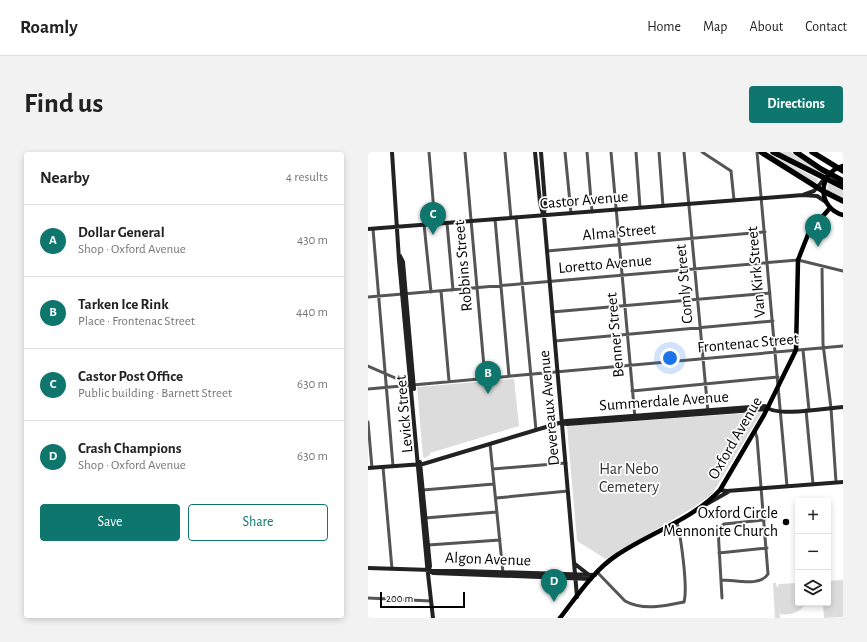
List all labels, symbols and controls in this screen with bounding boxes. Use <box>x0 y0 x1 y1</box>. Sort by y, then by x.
text: Roamly <box>20 18 78 37</box>
text: Home <box>647 20 681 34</box>
text: Map <box>703 20 727 34</box>
text: About <box>749 20 783 34</box>
text: Contact <box>805 20 847 34</box>
button: Directions <box>749 86 843 123</box>
text: Find us <box>24 90 103 118</box>
text: Nearby <box>40 169 90 186</box>
text: 4 results <box>286 171 328 184</box>
street label: Castor Avenue <box>539 188 629 212</box>
pin: C <box>420 202 446 235</box>
pin: A <box>805 214 831 247</box>
street label: Robbins Street <box>451 220 475 312</box>
street label: Alma Street <box>582 221 656 243</box>
text: Dollar General <box>78 225 165 240</box>
street label: Van Kirk Street <box>744 226 768 318</box>
text: A <box>49 234 57 247</box>
text: 430 m <box>297 234 328 247</box>
text: Shop · Oxford Avenue <box>78 243 186 256</box>
street label: Comly Street <box>673 244 696 324</box>
street label: Loretto Avenue <box>558 252 652 276</box>
street label: Benner Street <box>603 292 627 378</box>
text: Tarken Ice Rink <box>78 297 169 312</box>
text: B <box>49 306 57 319</box>
text: 440 m <box>296 306 328 319</box>
text: Place · Frontenac Street <box>78 315 195 328</box>
street label: Frontenac Street <box>697 331 799 355</box>
your location <box>660 348 680 368</box>
street label: Devereaux Avenue <box>536 350 562 466</box>
pin: B <box>475 361 501 394</box>
text: Castor Post Office <box>78 369 183 384</box>
street label: Levick Street <box>393 374 415 454</box>
text: C <box>50 378 56 391</box>
text: 630 m <box>297 378 328 391</box>
text: Public building · Barnett Street <box>78 387 232 400</box>
street label: Summerdale Avenue <box>599 388 729 414</box>
street label: Oxford Avenue <box>705 394 765 482</box>
text: Crash Champions <box>78 441 182 456</box>
text: D <box>49 450 57 463</box>
text: 630 m <box>297 450 328 463</box>
text: Shop · Oxford Avenue <box>78 459 186 472</box>
park label: Har Nebo Cemetery <box>599 461 659 496</box>
map controls <box>795 498 831 606</box>
button: + <box>795 498 831 534</box>
button: Save <box>40 504 180 541</box>
button: Share <box>188 504 328 541</box>
place label: Oxford Circle Mennonite Church <box>663 505 778 539</box>
marker: Oxford Circle Mennonite Church <box>781 517 791 527</box>
button: − <box>795 534 831 570</box>
street label: Algon Avenue <box>445 550 531 568</box>
pin: D <box>541 569 567 602</box>
button: layers <box>795 570 831 606</box>
scale bar <box>380 590 465 609</box>
text: 200 m <box>386 593 413 604</box>

